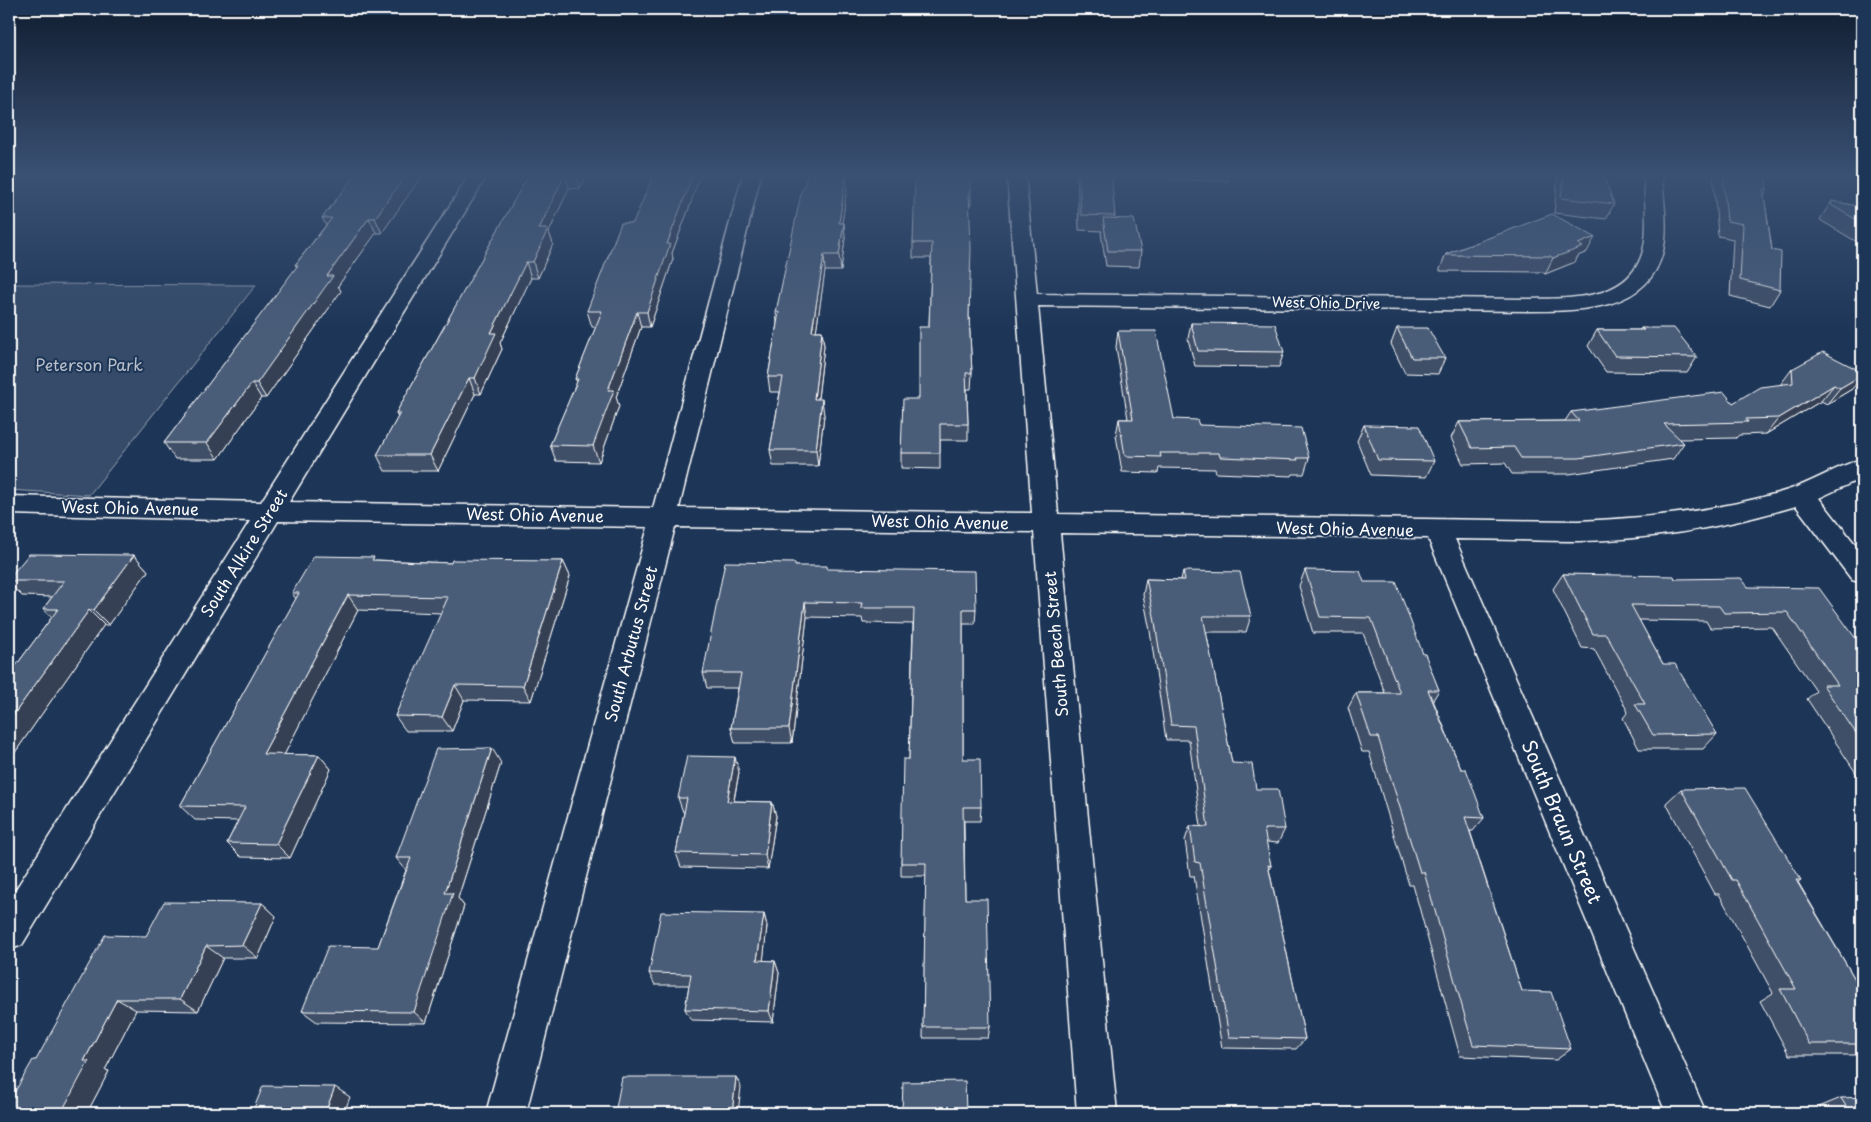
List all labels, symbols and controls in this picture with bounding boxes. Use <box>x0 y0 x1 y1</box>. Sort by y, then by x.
street label: West Ohio Drive <box>1272 291 1380 314</box>
park label: Peterson Park <box>35 352 143 376</box>
street label: South Alkire Street <box>194 483 293 621</box>
street label: West Ohio Avenue <box>61 494 199 520</box>
street label: West Ohio Avenue <box>466 501 604 527</box>
street label: West Ohio Avenue <box>871 508 1009 534</box>
street label: West Ohio Avenue <box>1276 515 1414 541</box>
street label: South Arbutus Street <box>598 563 663 724</box>
street label: South Beech Street <box>1037 570 1073 718</box>
street label: South Braun Street <box>1516 735 1610 908</box>

